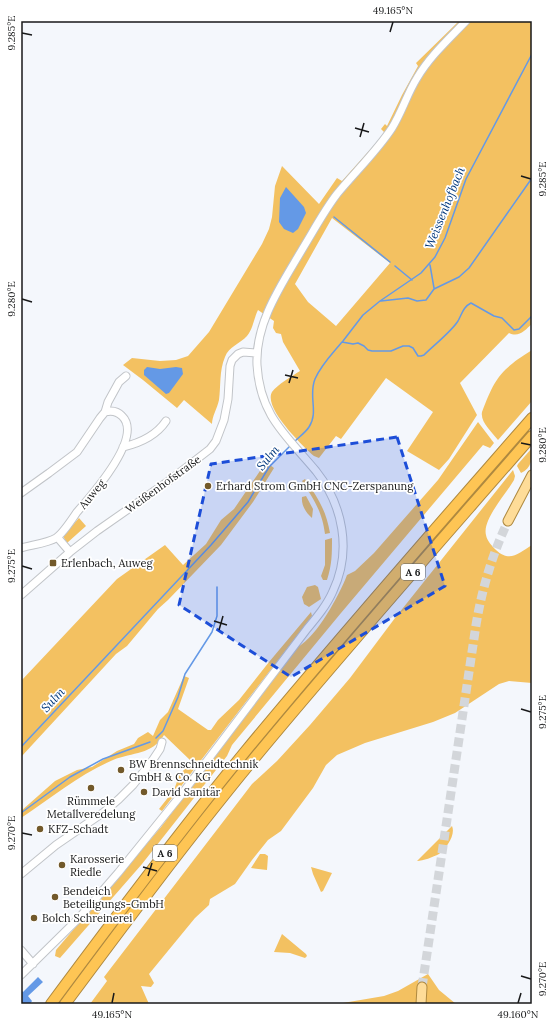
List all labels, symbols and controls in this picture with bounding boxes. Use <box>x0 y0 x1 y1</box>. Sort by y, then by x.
text: 49.165°N <box>373 4 413 17</box>
text: 9.285°E <box>5 16 18 50</box>
text: 9.285°E <box>536 162 549 196</box>
water label: Weissenhofbach <box>421 165 468 251</box>
text: 9.280°E <box>5 281 18 317</box>
text: 9.280°E <box>536 427 549 463</box>
water label: Sulm <box>253 442 283 473</box>
street label: Weißenhofstraße <box>123 452 203 516</box>
street label: Auweg <box>75 476 109 512</box>
place label: Erhard Strom GmbH CNC-Zerspanung <box>216 479 414 493</box>
marker: Erhard Strom GmbH CNC-Zerspanung <box>203 481 213 491</box>
text: 9.275°E <box>5 549 18 583</box>
place label: Erlenbach, Auweg <box>61 556 153 570</box>
marker: Erlenbach, Auweg <box>48 558 58 568</box>
road number: A 6 <box>401 564 425 580</box>
water label: Sulm <box>38 684 68 715</box>
text: 9.275°E <box>536 695 549 729</box>
place label: BW Brennschneidtechnik GmbH & Co. KG <box>129 757 258 784</box>
marker: BW Brennschneidtechnik GmbH & Co. KG <box>116 765 126 775</box>
marker: Rümmele Metallveredelung <box>86 783 96 793</box>
place label: David Sanitär <box>152 785 221 799</box>
marker: David Sanitär <box>139 787 149 797</box>
place label: Rümmele Metallveredelung <box>47 794 136 821</box>
text: 9.270°E <box>5 816 18 850</box>
place label: KFZ-Schadt <box>48 822 109 836</box>
marker: KFZ-Schadt <box>35 824 45 834</box>
road number: A 6 <box>153 845 177 861</box>
place label: Karosserie Riedle <box>70 852 124 879</box>
marker: Karosserie Riedle <box>57 860 67 870</box>
place label: Bendeich Beteiligungs-GmbH <box>63 884 164 911</box>
marker: Bendeich Beteiligungs-GmbH <box>50 892 60 902</box>
place label: Bolch Schreinerei <box>42 911 132 925</box>
marker: Bolch Schreinerei <box>29 913 39 923</box>
text: 9.270°E <box>536 962 549 996</box>
text: 49.165°N <box>92 1008 132 1021</box>
text: 49.160°N <box>498 1008 539 1021</box>

